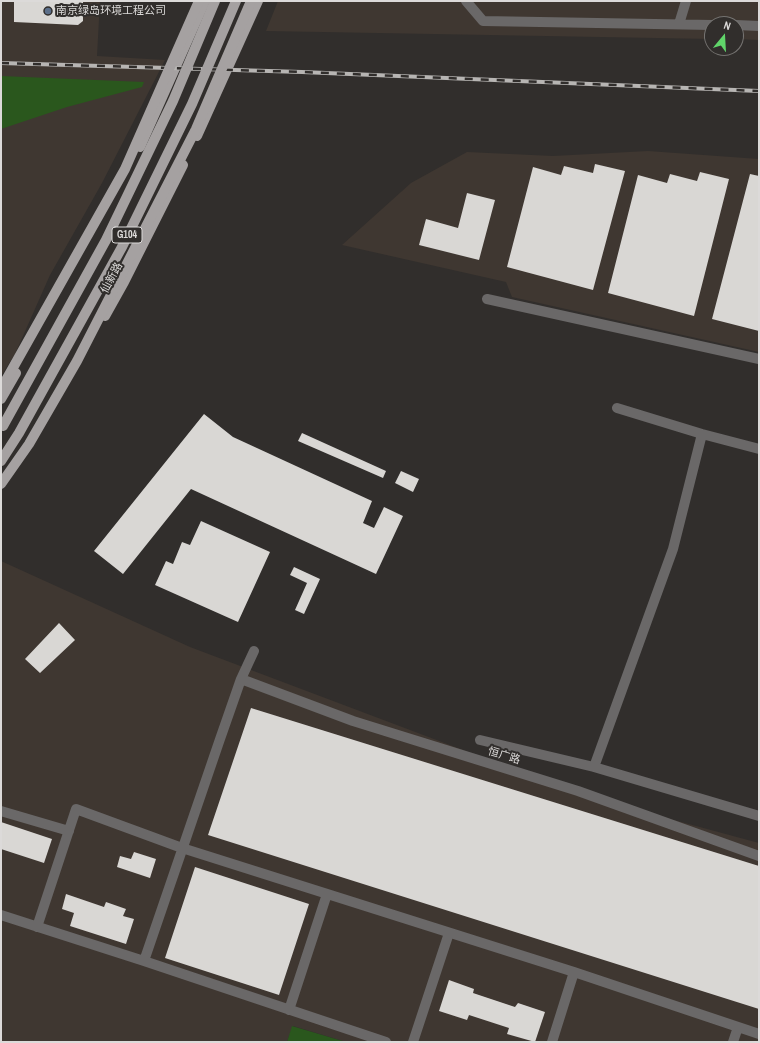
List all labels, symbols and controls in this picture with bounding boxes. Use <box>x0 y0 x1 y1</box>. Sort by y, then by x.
place label: 南京绿岛环境工程公司 <box>56 4 166 18</box>
marker: 南京绿岛环境工程公司 <box>43 6 53 16</box>
north arrow <box>704 16 744 56</box>
text: N <box>722 18 733 33</box>
road number: G104 <box>112 227 142 243</box>
street label: 仙新路 <box>98 260 126 296</box>
street label: 恒广路 <box>486 745 522 767</box>

